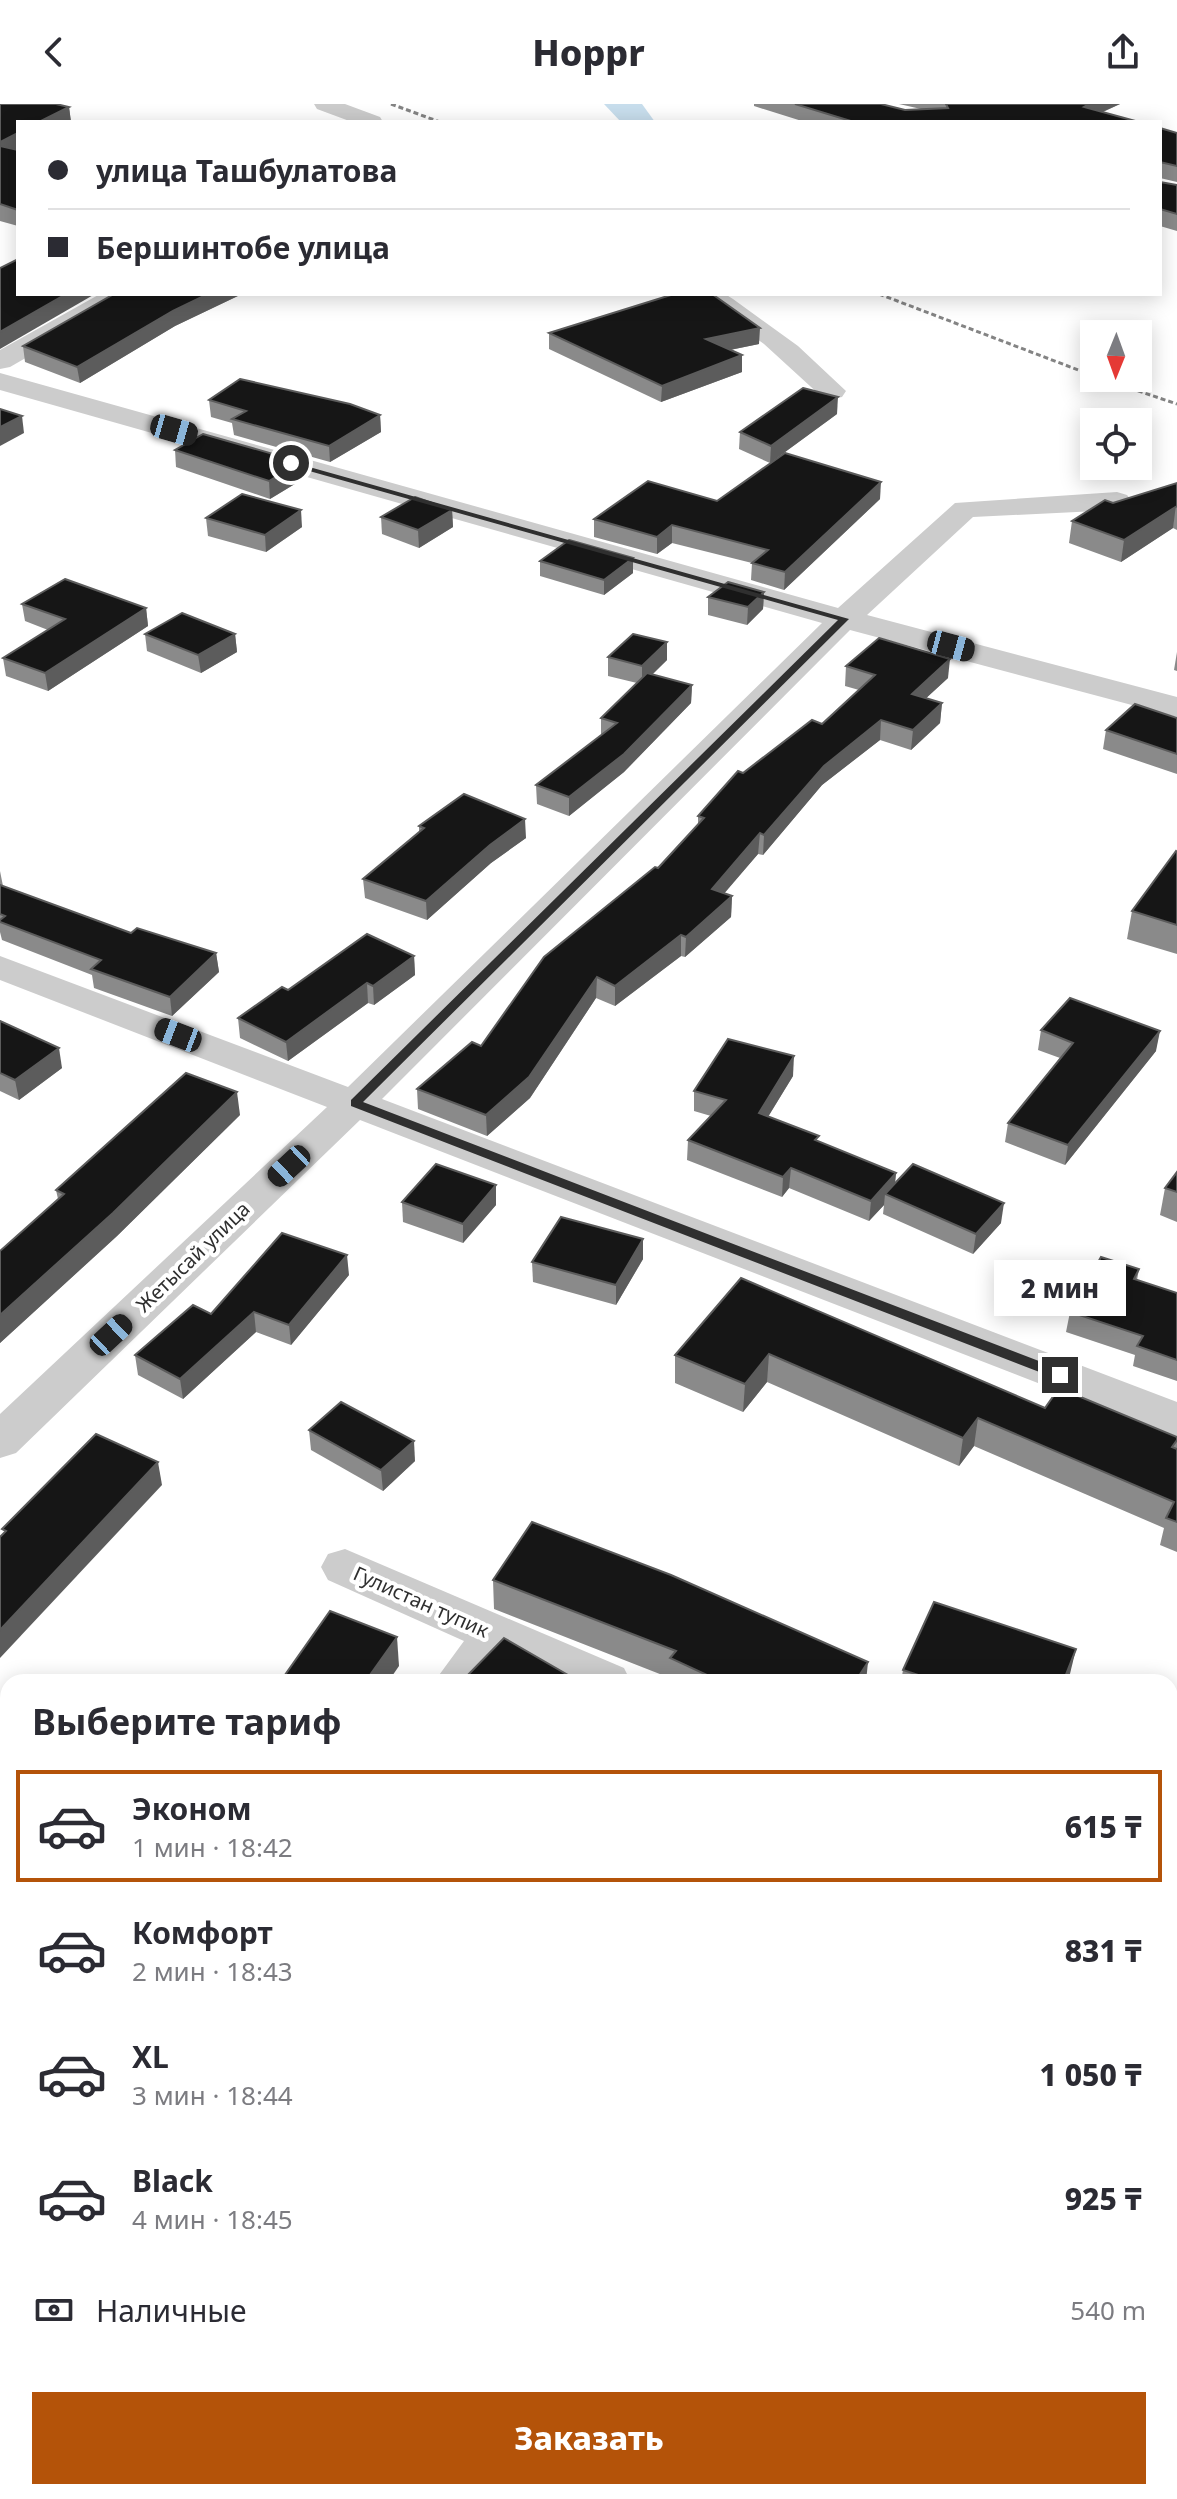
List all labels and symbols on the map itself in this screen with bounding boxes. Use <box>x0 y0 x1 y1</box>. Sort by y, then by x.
north arrow <box>1080 320 1152 392</box>
car <box>148 412 200 448</box>
route start <box>273 445 309 481</box>
car <box>925 628 977 664</box>
car <box>151 1015 205 1055</box>
car <box>263 1141 315 1191</box>
street label: Жетысай улица <box>130 1195 255 1318</box>
callout: 2 мин <box>994 1259 1126 1315</box>
car <box>85 1310 137 1360</box>
route end <box>1042 1357 1078 1393</box>
street label: Гулистан тупик <box>349 1560 494 1644</box>

